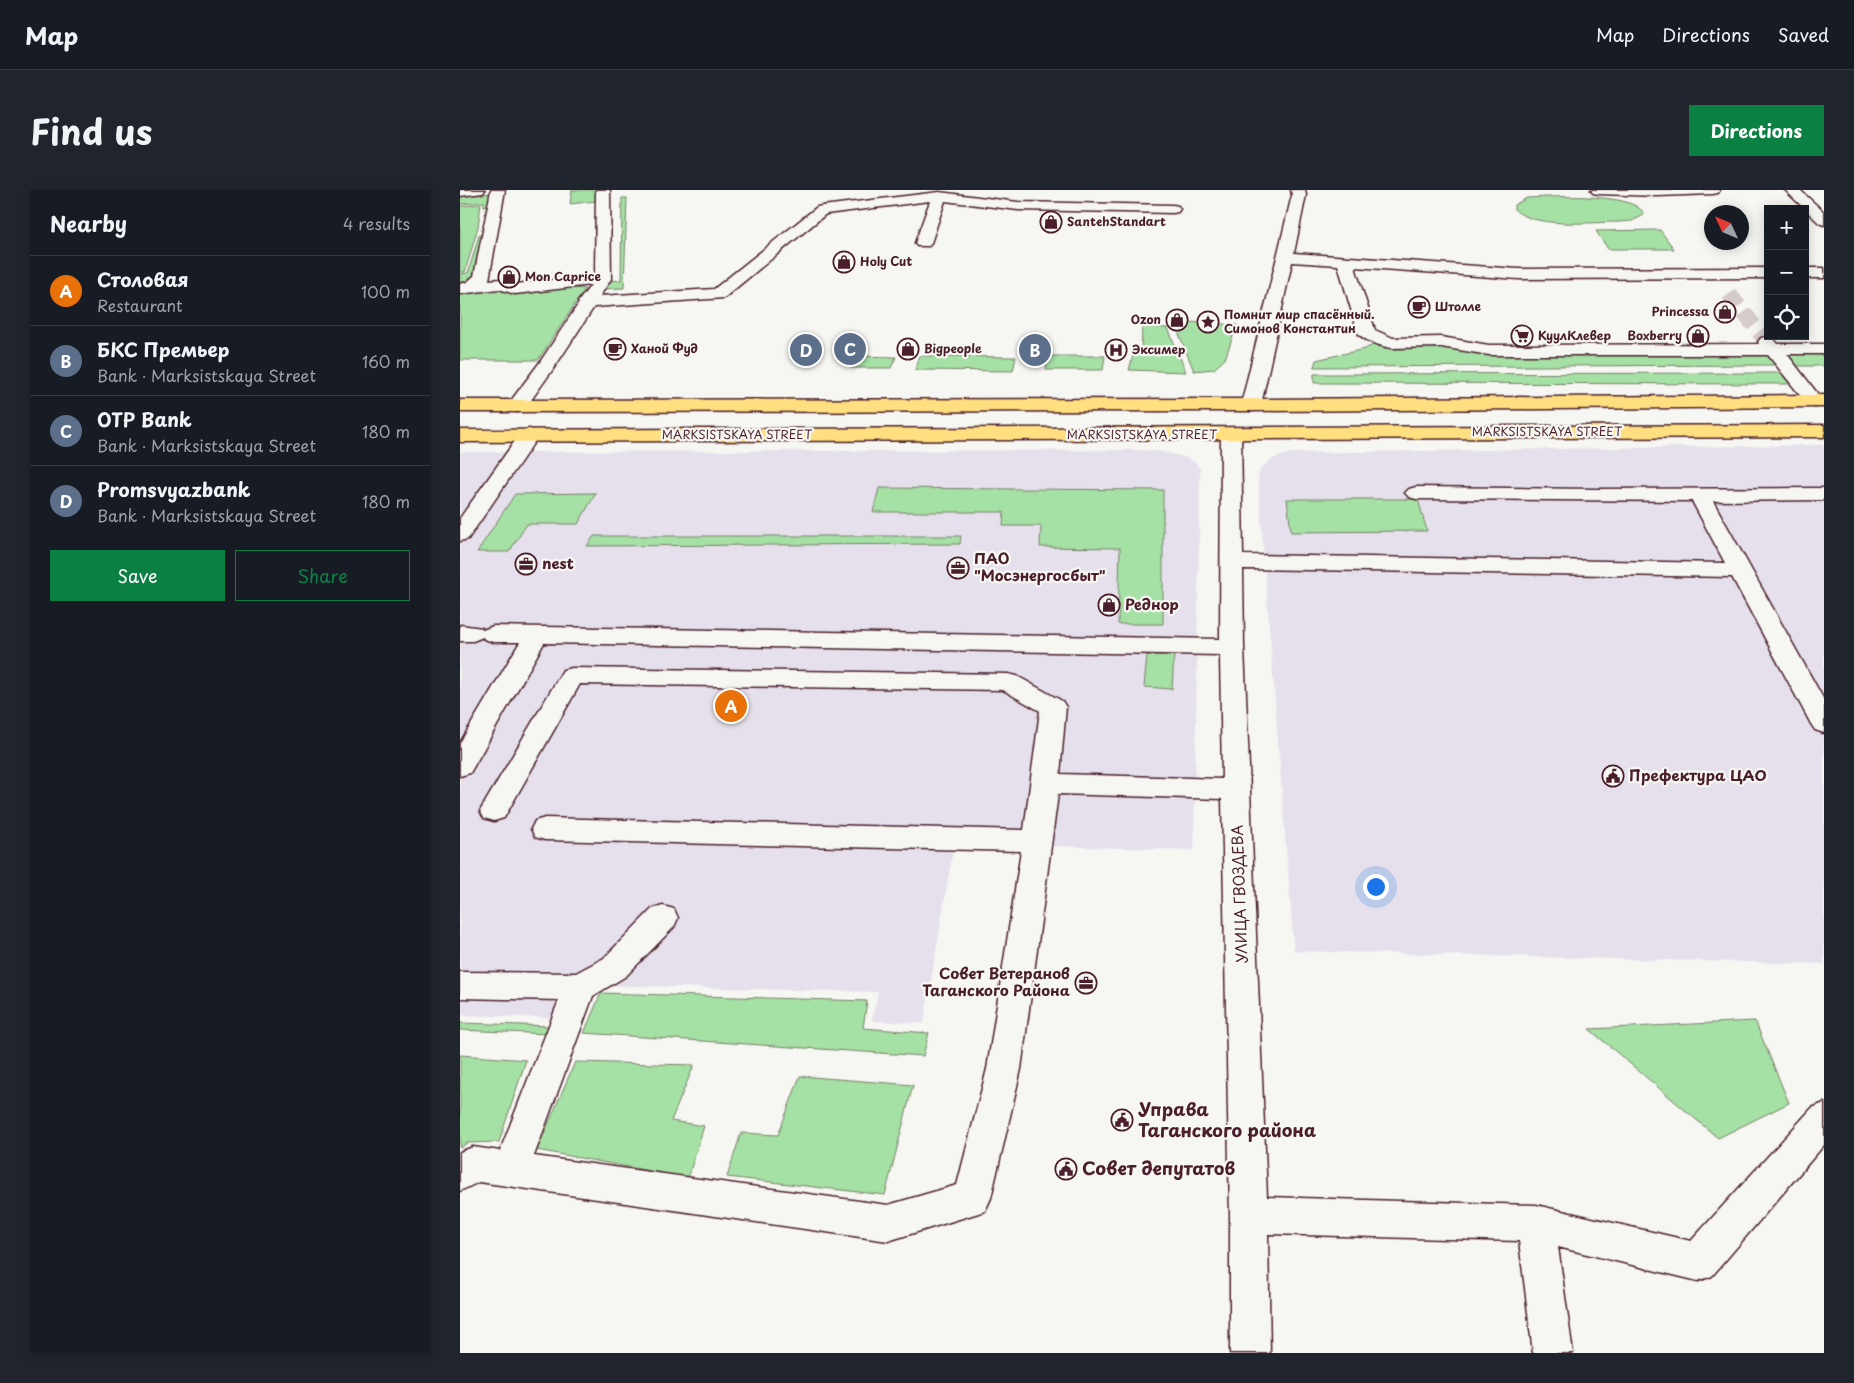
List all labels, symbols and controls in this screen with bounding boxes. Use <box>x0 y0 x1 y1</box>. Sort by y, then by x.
text: Map <box>25 17 78 53</box>
text: Map <box>1596 21 1634 48</box>
text: Directions <box>1662 21 1750 48</box>
text: Saved <box>1778 21 1829 48</box>
text: Find us <box>30 104 152 157</box>
button: Directions <box>1689 105 1824 156</box>
north arrow <box>1704 205 1749 250</box>
map controls <box>1764 205 1809 340</box>
button: + <box>1764 205 1809 250</box>
text: Nearby <box>50 207 127 239</box>
shop icon: SantehStandart <box>1039 210 1063 234</box>
text: 4 results <box>343 211 410 235</box>
place label: SantehStandart <box>1067 212 1166 230</box>
shop icon: Holy Cut <box>832 250 856 274</box>
button: − <box>1764 250 1809 295</box>
place label: Holy Cut <box>860 252 912 270</box>
text: Столовая <box>97 265 189 293</box>
shop icon: Mon Caprice <box>497 265 521 289</box>
place label: Mon Caprice <box>525 267 601 285</box>
text: A <box>60 279 72 303</box>
text: 100 m <box>361 279 410 303</box>
text: Restaurant <box>97 293 183 317</box>
cafe icon: Штолле <box>1407 295 1431 319</box>
button: locate <box>1764 295 1809 340</box>
place label: Штолле <box>1435 297 1481 315</box>
shop icon: Princessa <box>1713 300 1737 324</box>
place label: Princessa <box>1652 302 1709 320</box>
place label: Помнит мир спасённый. Симонов Константин <box>1224 305 1375 337</box>
shop icon: Ozon <box>1165 308 1189 332</box>
place label: Ozon <box>1131 310 1161 328</box>
place icon: Помнит мир спасённый. Симонов Константин <box>1196 310 1220 334</box>
supermarket icon: КуулКлевер <box>1510 324 1534 348</box>
shop icon: Boxberry <box>1686 324 1710 348</box>
place label: КуулКлевер <box>1538 326 1612 344</box>
place label: Boxberry <box>1627 326 1682 344</box>
pin: C <box>834 330 866 368</box>
pin: D <box>790 331 822 369</box>
pin: B <box>1019 331 1051 369</box>
text: БКС Премьер <box>97 335 230 363</box>
cafe icon: Ханой Фуд <box>603 337 627 361</box>
shop icon: Bigpeople <box>896 337 920 361</box>
hospital icon: Эксимер <box>1104 338 1128 362</box>
place label: Ханой Фуд <box>631 339 698 357</box>
place label: Bigpeople <box>924 339 982 357</box>
place label: Эксимер <box>1132 340 1185 358</box>
text: B <box>61 349 71 373</box>
text: 160 m <box>362 349 410 373</box>
text: Bank · Marksistskaya Street <box>97 363 316 387</box>
text: OTP Bank <box>97 405 192 433</box>
text: C <box>60 419 72 443</box>
text: 180 m <box>362 419 410 443</box>
street label: MARKSISTSKAYA STREET <box>1472 422 1623 440</box>
street label: MARKSISTSKAYA STREET <box>662 425 813 443</box>
street label: MARKSISTSKAYA STREET <box>1067 425 1218 443</box>
text: Bank · Marksistskaya Street <box>97 433 316 457</box>
text: Promsvyazbank <box>97 475 251 503</box>
text: D <box>60 489 72 513</box>
text: 180 m <box>362 489 410 513</box>
text: Bank · Marksistskaya Street <box>97 503 316 527</box>
place label: ПАО "Мосэнергосбыт" <box>974 546 1106 586</box>
button: Save <box>50 550 225 601</box>
button: Share <box>235 550 410 601</box>
place label: nest <box>542 551 574 574</box>
office icon: nest <box>514 552 538 576</box>
office icon: ПАО "Мосэнергосбыт" <box>946 556 970 580</box>
place label: Реднор <box>1125 592 1179 615</box>
shop icon: Реднор <box>1097 593 1121 617</box>
pin: A <box>715 687 747 725</box>
place label: Префектура ЦАО <box>1629 763 1767 786</box>
public building icon: Префектура ЦАО <box>1601 764 1625 788</box>
street label: УЛИЦА ГВОЗДЕВА <box>1225 824 1252 964</box>
your location <box>1363 874 1389 900</box>
place label: Совет Ветеранов Таганского Района <box>922 961 1070 1001</box>
office icon: Совет Ветеранов Таганского Района <box>1074 971 1098 995</box>
place label: Управа Таганского района <box>1138 1095 1316 1143</box>
public building icon: Управа Таганского района <box>1110 1108 1134 1132</box>
place label: Совет депутатов <box>1082 1154 1235 1181</box>
public building icon: Совет депутатов <box>1054 1157 1078 1181</box>

